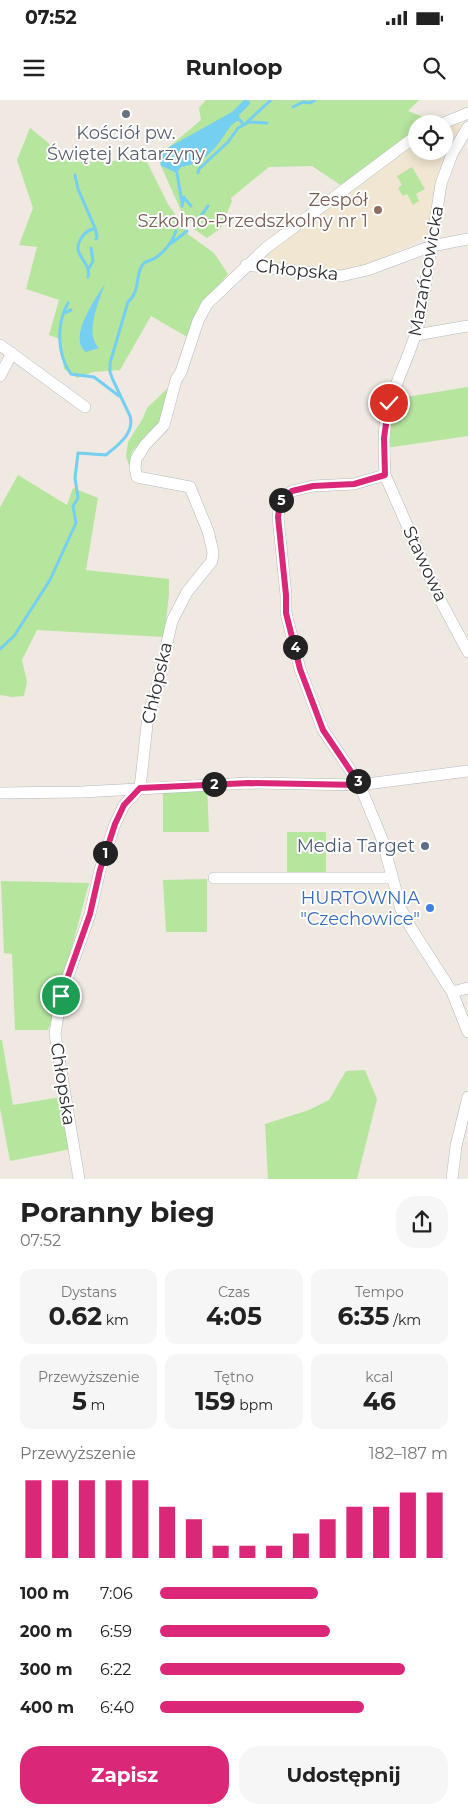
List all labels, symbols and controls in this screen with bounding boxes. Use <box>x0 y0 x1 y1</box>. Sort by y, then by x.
text: 07:52 <box>25 6 77 29</box>
icon: menu <box>20 54 48 82</box>
text: Runloop <box>185 54 283 81</box>
icon: search <box>420 54 448 82</box>
marker: Kościół pw. Świętej Katarzyny <box>120 108 132 120</box>
map controls <box>408 115 453 160</box>
button: locate <box>408 115 453 160</box>
place label: Kościół pw. Świętej Katarzyny <box>47 122 205 165</box>
place label: Zespół Szkolno-Przedszkolny nr 1 <box>137 189 368 232</box>
marker: Zespół Szkolno-Przedszkolny nr 1 <box>372 204 384 216</box>
street label: Mazańcowicka <box>404 204 448 338</box>
street label: Chłopska <box>254 255 340 285</box>
pin <box>368 382 410 424</box>
icon: check <box>375 389 403 417</box>
pin: 5 <box>268 488 294 512</box>
text: 5 <box>277 491 286 509</box>
street label: Stawowa <box>398 523 452 605</box>
pin: 4 <box>282 634 308 660</box>
text: 4 <box>291 638 300 656</box>
street label: Chłopska <box>137 640 177 726</box>
pin: 3 <box>346 768 370 794</box>
pin: 2 <box>202 772 226 796</box>
text: 3 <box>354 772 363 790</box>
text: 2 <box>210 775 219 793</box>
place label: Media Target <box>297 835 415 857</box>
pin: 1 <box>92 840 118 866</box>
marker: Media Target <box>419 840 431 852</box>
text: 1 <box>103 844 108 862</box>
place label: HURTOWNIA "Czechowice" <box>300 887 420 930</box>
marker: HURTOWNIA "Czechowice" <box>424 902 436 914</box>
pin <box>40 975 82 1017</box>
icon: arrive <box>47 982 75 1010</box>
street label: Chłopska <box>46 1041 80 1127</box>
text: Poranny bieg <box>20 1195 215 1229</box>
button: share <box>396 1196 448 1248</box>
text: 07:52 <box>20 1231 61 1250</box>
text: Dystans <box>61 1283 117 1301</box>
text: Czas <box>218 1283 250 1301</box>
text: Tempo <box>355 1283 404 1301</box>
text: 0.62 <box>48 1301 102 1331</box>
text: 4:05 <box>206 1301 262 1331</box>
text: 6:35 <box>338 1301 389 1331</box>
text: km <box>102 1311 129 1329</box>
text: /km <box>389 1311 421 1329</box>
text: Przewyższenie <box>38 1368 139 1386</box>
text: Tętno <box>214 1368 254 1386</box>
text: kcal <box>365 1368 393 1386</box>
text: 5 <box>72 1386 87 1416</box>
text: 159 <box>195 1386 236 1416</box>
text: 46 <box>363 1386 396 1416</box>
text: m <box>87 1396 105 1414</box>
text: bpm <box>236 1396 273 1414</box>
text: Przewyższenie <box>20 1444 136 1463</box>
text: 182–187 m <box>369 1444 448 1463</box>
text: 100 m <box>20 1584 69 1603</box>
text: 7:06 <box>100 1584 133 1603</box>
text: 200 m <box>20 1622 72 1641</box>
text: 6:59 <box>100 1622 132 1641</box>
text: 300 m <box>20 1660 73 1679</box>
text: 6:22 <box>100 1660 131 1679</box>
text: 400 m <box>20 1698 74 1717</box>
text: 6:40 <box>100 1698 134 1717</box>
button: Zapisz <box>20 1746 229 1804</box>
button: Udostępnij <box>239 1746 448 1804</box>

